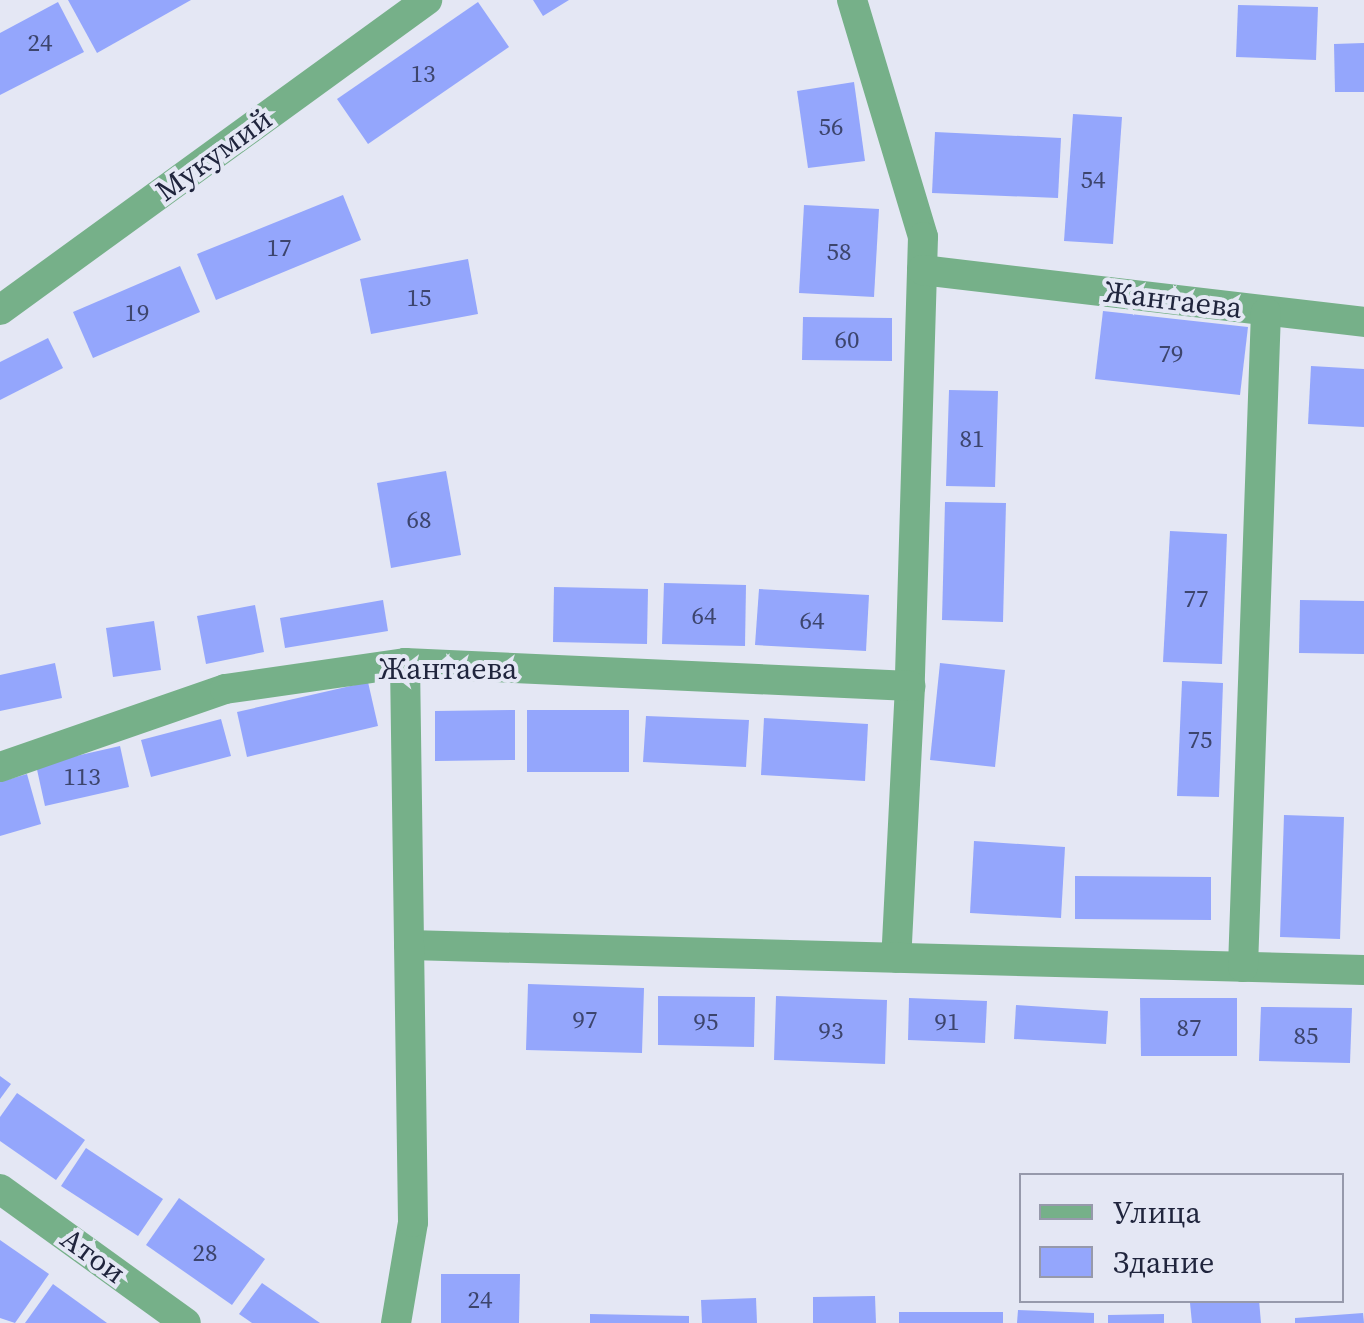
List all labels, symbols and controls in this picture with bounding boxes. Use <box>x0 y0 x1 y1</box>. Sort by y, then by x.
house number: 24 <box>28 27 52 57</box>
house number: 13 <box>411 58 435 88</box>
street label: Мукумий <box>149 101 279 209</box>
house number: 56 <box>819 111 843 141</box>
house number: 54 <box>1081 164 1105 194</box>
house number: 17 <box>267 232 291 262</box>
house number: 58 <box>827 236 851 266</box>
street label: Жантаева <box>1102 274 1244 326</box>
house number: 15 <box>407 282 431 312</box>
house number: 19 <box>125 297 149 327</box>
house number: 60 <box>835 324 859 354</box>
house number: 79 <box>1159 338 1183 368</box>
house number: 81 <box>960 423 984 453</box>
house number: 68 <box>407 504 431 534</box>
house number: 77 <box>1184 583 1208 613</box>
house number: 64 <box>692 600 716 630</box>
house number: 64 <box>800 605 824 635</box>
street label: Жантаева <box>379 651 517 687</box>
house number: 75 <box>1188 724 1212 754</box>
house number: 113 <box>63 761 101 791</box>
house number: 97 <box>573 1004 597 1034</box>
house number: 95 <box>694 1006 718 1036</box>
house number: 91 <box>935 1006 959 1036</box>
house number: 87 <box>1177 1012 1201 1042</box>
house number: 93 <box>819 1015 843 1045</box>
house number: 85 <box>1294 1020 1318 1050</box>
legend <box>1019 1173 1344 1303</box>
text: Улица <box>1113 1192 1201 1233</box>
street label: Атои <box>54 1221 132 1291</box>
house number: 28 <box>193 1237 217 1267</box>
text: Здание <box>1113 1242 1214 1283</box>
house number: 24 <box>468 1284 492 1314</box>

